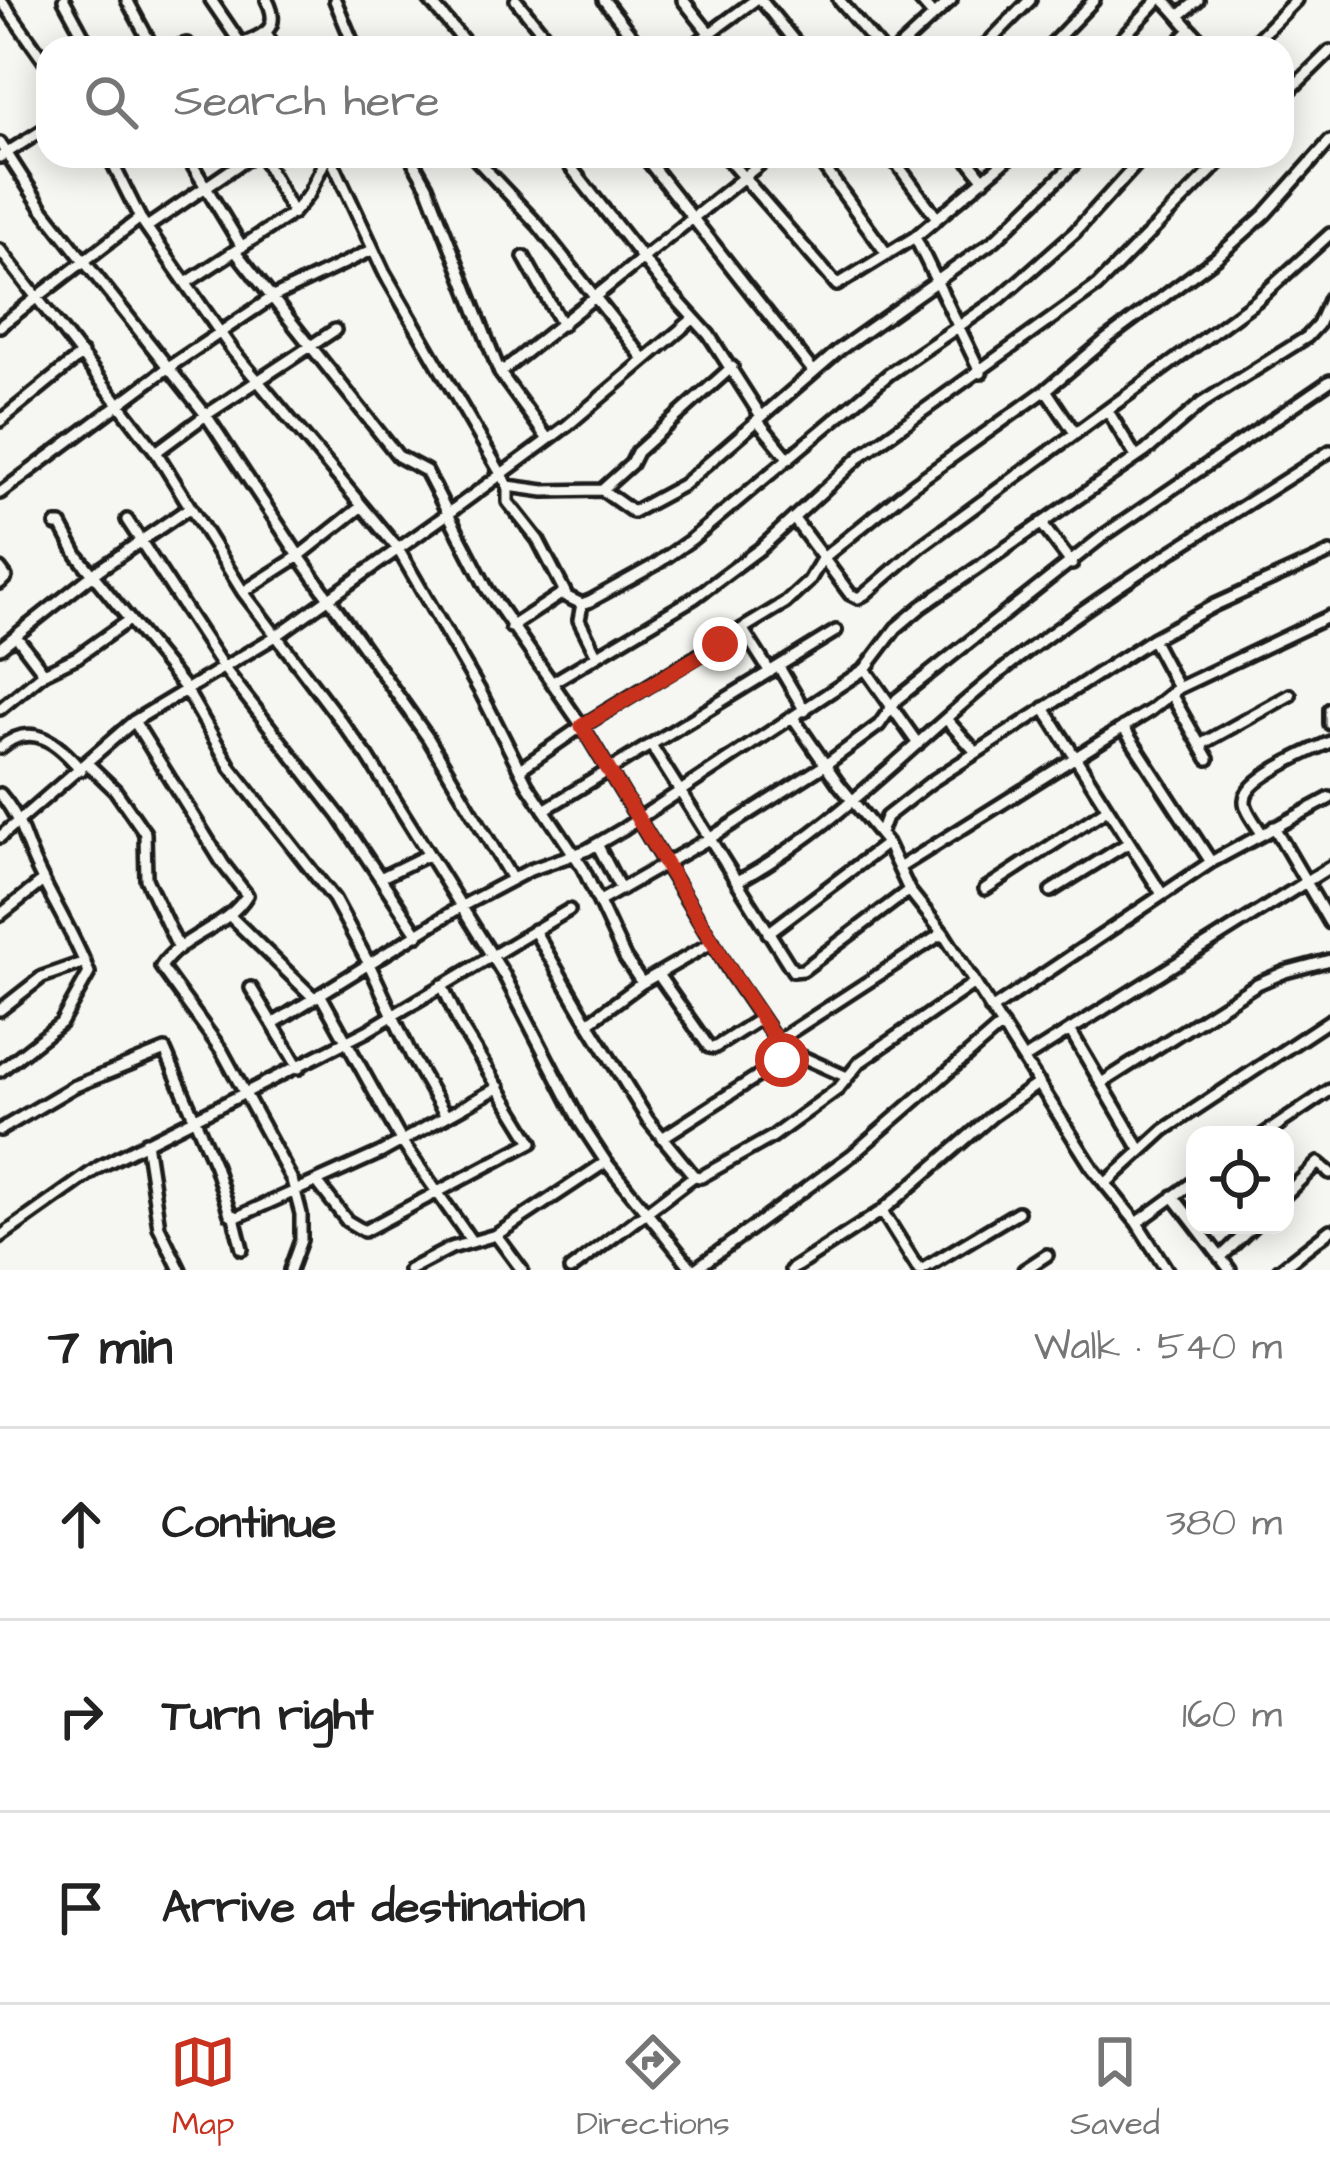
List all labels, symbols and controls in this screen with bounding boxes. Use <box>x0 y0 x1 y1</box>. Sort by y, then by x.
search box <box>36 36 1294 168</box>
icon: search <box>78 69 144 135</box>
text: Search here <box>174 71 440 133</box>
route end <box>693 617 747 671</box>
route start <box>755 1033 809 1087</box>
map controls <box>1186 1126 1294 1234</box>
button: locate <box>1186 1126 1294 1234</box>
text: 7 min <box>48 1313 173 1384</box>
text: Walk · 540 m <box>1034 1321 1282 1375</box>
icon: ahead <box>48 1491 114 1557</box>
text: Continue <box>162 1493 336 1555</box>
text: 380 m <box>1166 1497 1282 1551</box>
icon: right <box>48 1683 114 1749</box>
text: Turn right <box>162 1685 374 1747</box>
text: 160 m <box>1182 1689 1282 1743</box>
icon: arrive <box>48 1875 114 1941</box>
text: Arrive at destination <box>162 1877 585 1939</box>
tab: Map <box>170 2029 236 2147</box>
tab: Directions <box>576 2029 730 2147</box>
tab: Saved <box>1070 2029 1160 2147</box>

